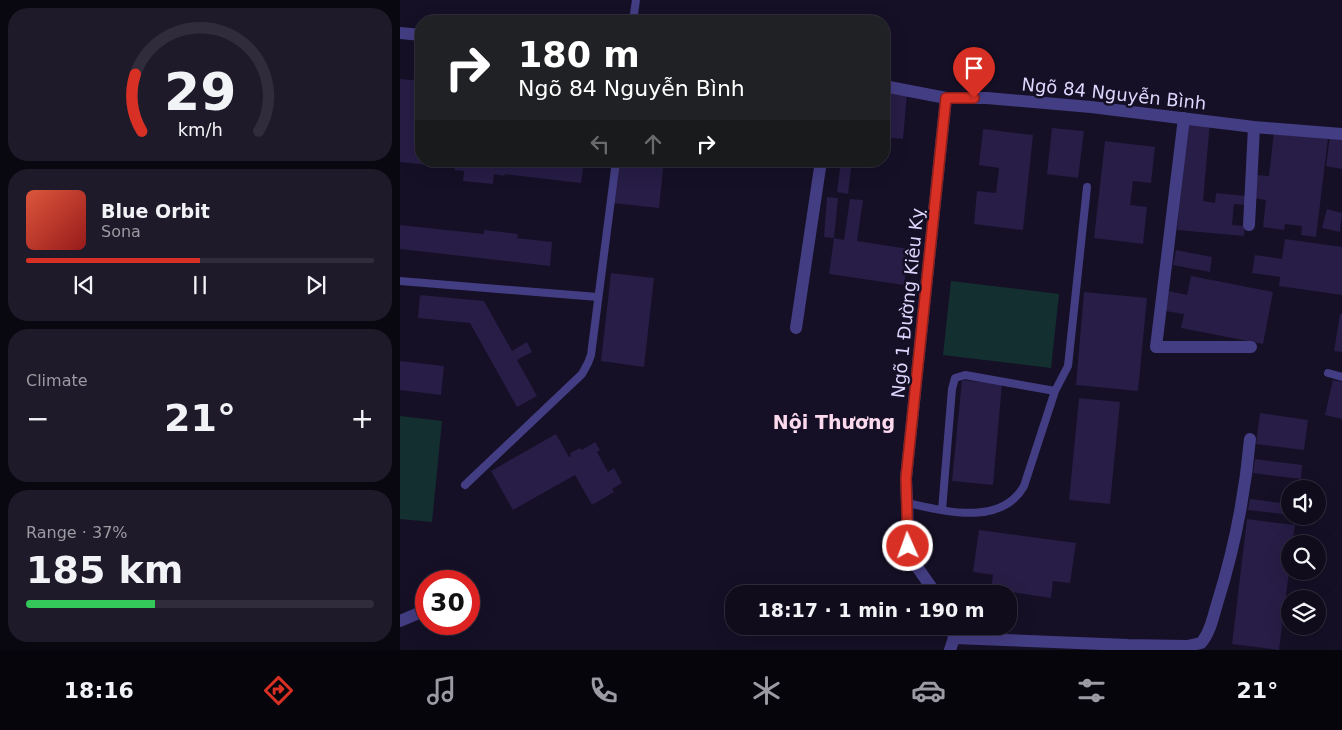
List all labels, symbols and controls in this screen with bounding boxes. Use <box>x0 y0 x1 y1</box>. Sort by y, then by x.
icon: right <box>435 35 500 100</box>
text: 180 m <box>518 35 640 75</box>
pin <box>953 47 995 98</box>
icon: arrive <box>960 54 988 82</box>
text: 29 <box>164 62 236 122</box>
street label: Ngõ 84 Nguyễn Bình <box>1021 73 1207 114</box>
text: Ngõ 84 Nguyễn Bình <box>518 76 745 101</box>
text: km/h <box>177 119 223 140</box>
icon: left <box>586 130 614 158</box>
icon: ahead <box>639 130 667 158</box>
icon: right <box>692 130 720 158</box>
text: Blue Orbit <box>101 200 210 222</box>
street label: Ngõ 1 Đường Kiêu Kỵ <box>887 206 928 399</box>
text: Sona <box>101 222 141 241</box>
icon: previous <box>70 271 98 299</box>
icon: pause <box>186 271 214 299</box>
icon: next <box>302 271 330 299</box>
text: Climate <box>26 371 88 390</box>
text: 21° <box>164 396 236 440</box>
text: − <box>26 402 49 435</box>
text: + <box>351 402 374 435</box>
district label: Nội Thương <box>773 411 895 433</box>
map controls <box>1281 480 1326 635</box>
button: sound <box>1281 480 1326 525</box>
position arrow <box>881 519 933 571</box>
text: Range · 37% <box>26 523 128 542</box>
button: search <box>1281 535 1326 580</box>
text: 185 km <box>26 548 183 592</box>
speed limit sign: 30 <box>415 570 480 635</box>
button: layers <box>1281 590 1326 635</box>
text: 18:17 · 1 min · 190 m <box>757 599 985 621</box>
icon: directions <box>261 673 296 708</box>
icon: music <box>424 673 459 708</box>
icon: phone <box>586 673 621 708</box>
icon: climate <box>749 673 784 708</box>
icon: car <box>911 673 946 708</box>
icon: filters <box>1074 673 1109 708</box>
text: 18:16 <box>64 678 134 703</box>
text: 21° <box>1237 678 1278 703</box>

